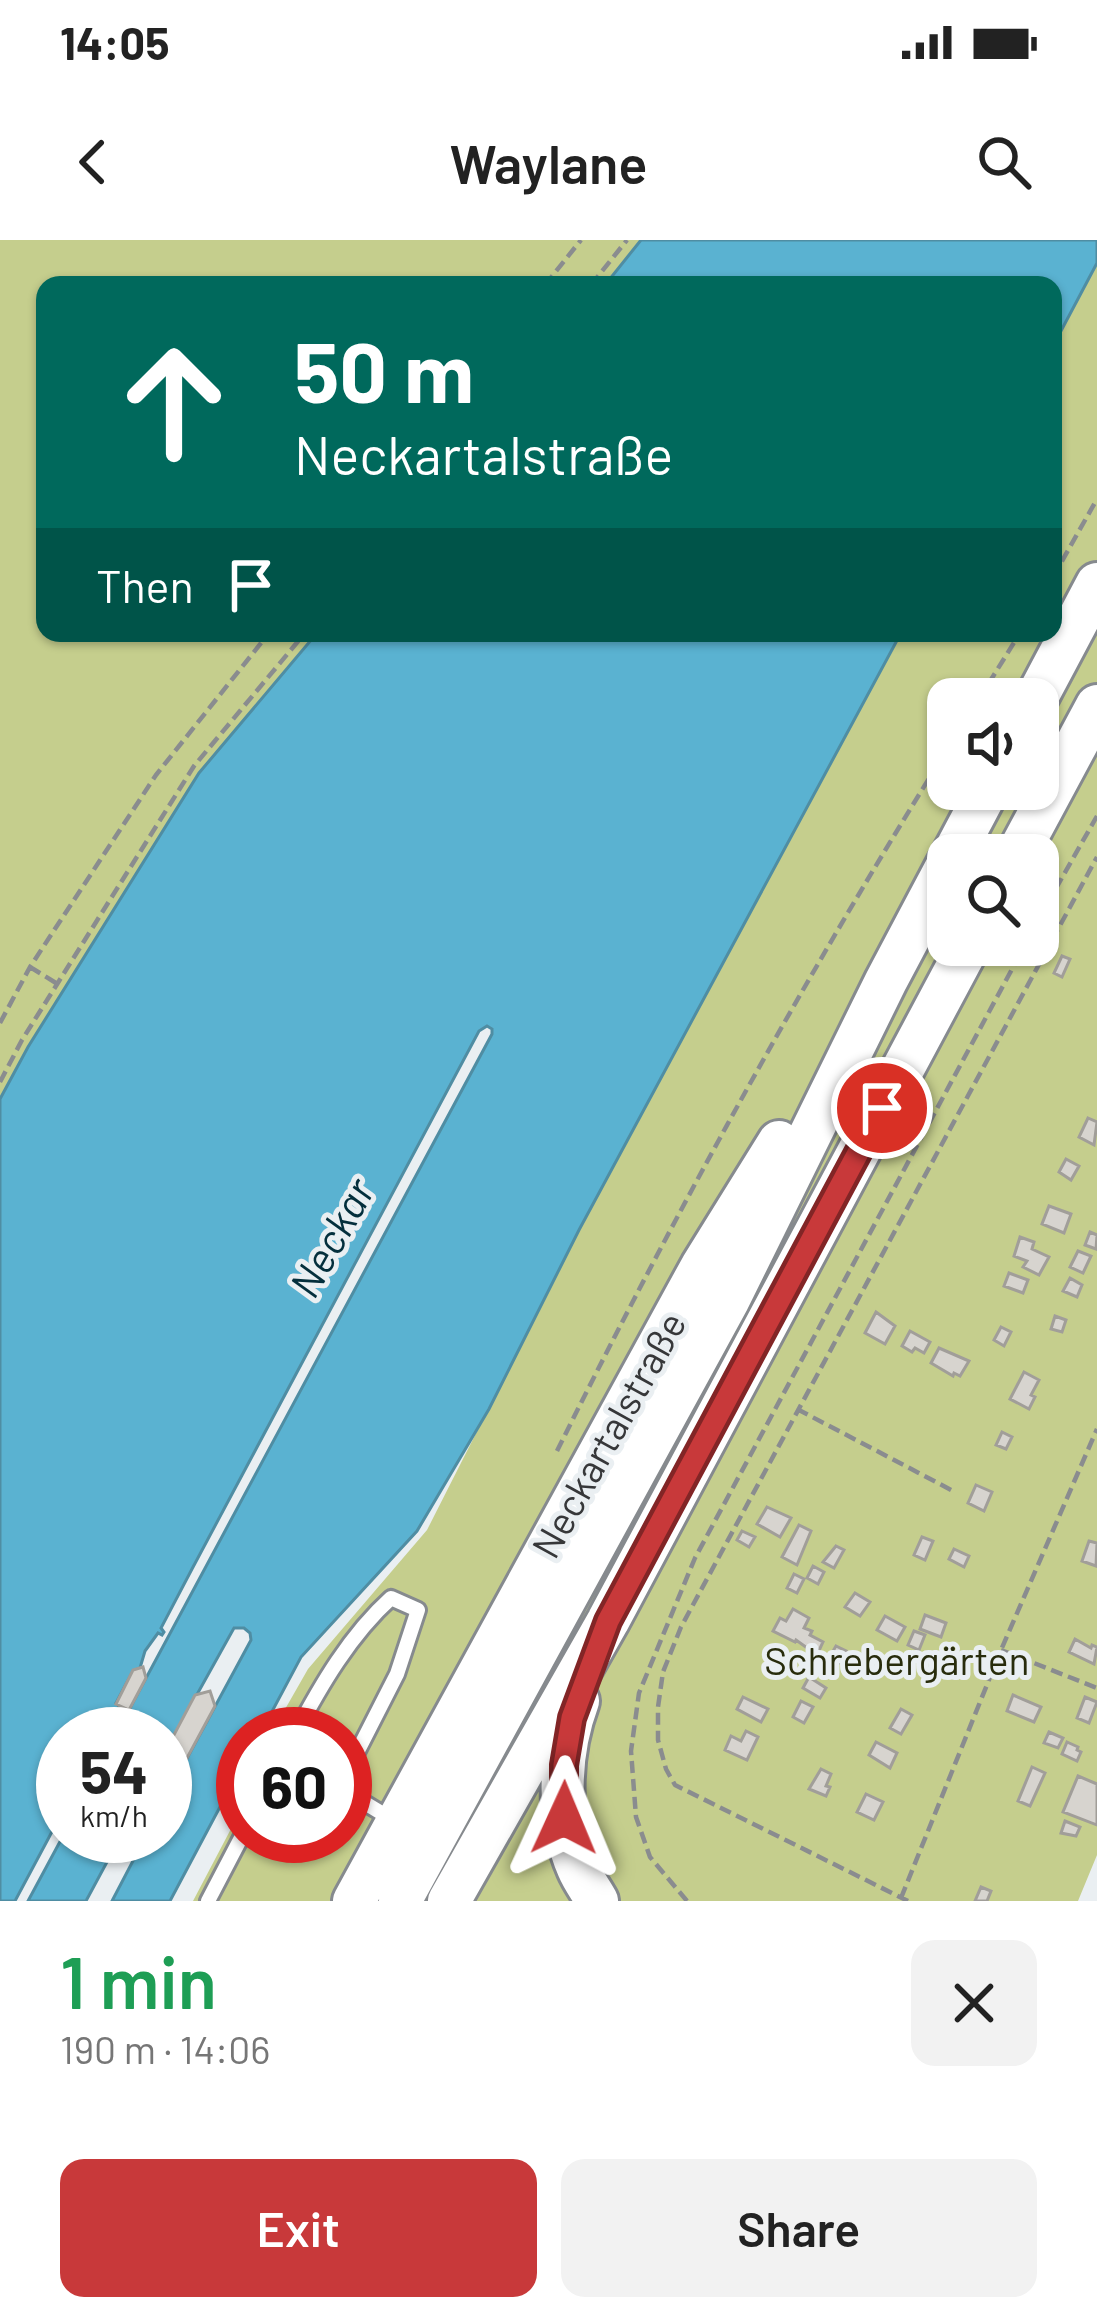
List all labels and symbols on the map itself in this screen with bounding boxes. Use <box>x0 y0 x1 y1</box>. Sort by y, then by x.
pin <box>831 1057 933 1159</box>
water label: Neckar <box>278 1168 384 1305</box>
street label: Neckartalstraße <box>521 1303 695 1565</box>
park label: Schrebergärten <box>764 1636 1030 1683</box>
speed limit sign: 60 <box>216 1707 372 1863</box>
position arrow <box>501 1755 627 1881</box>

